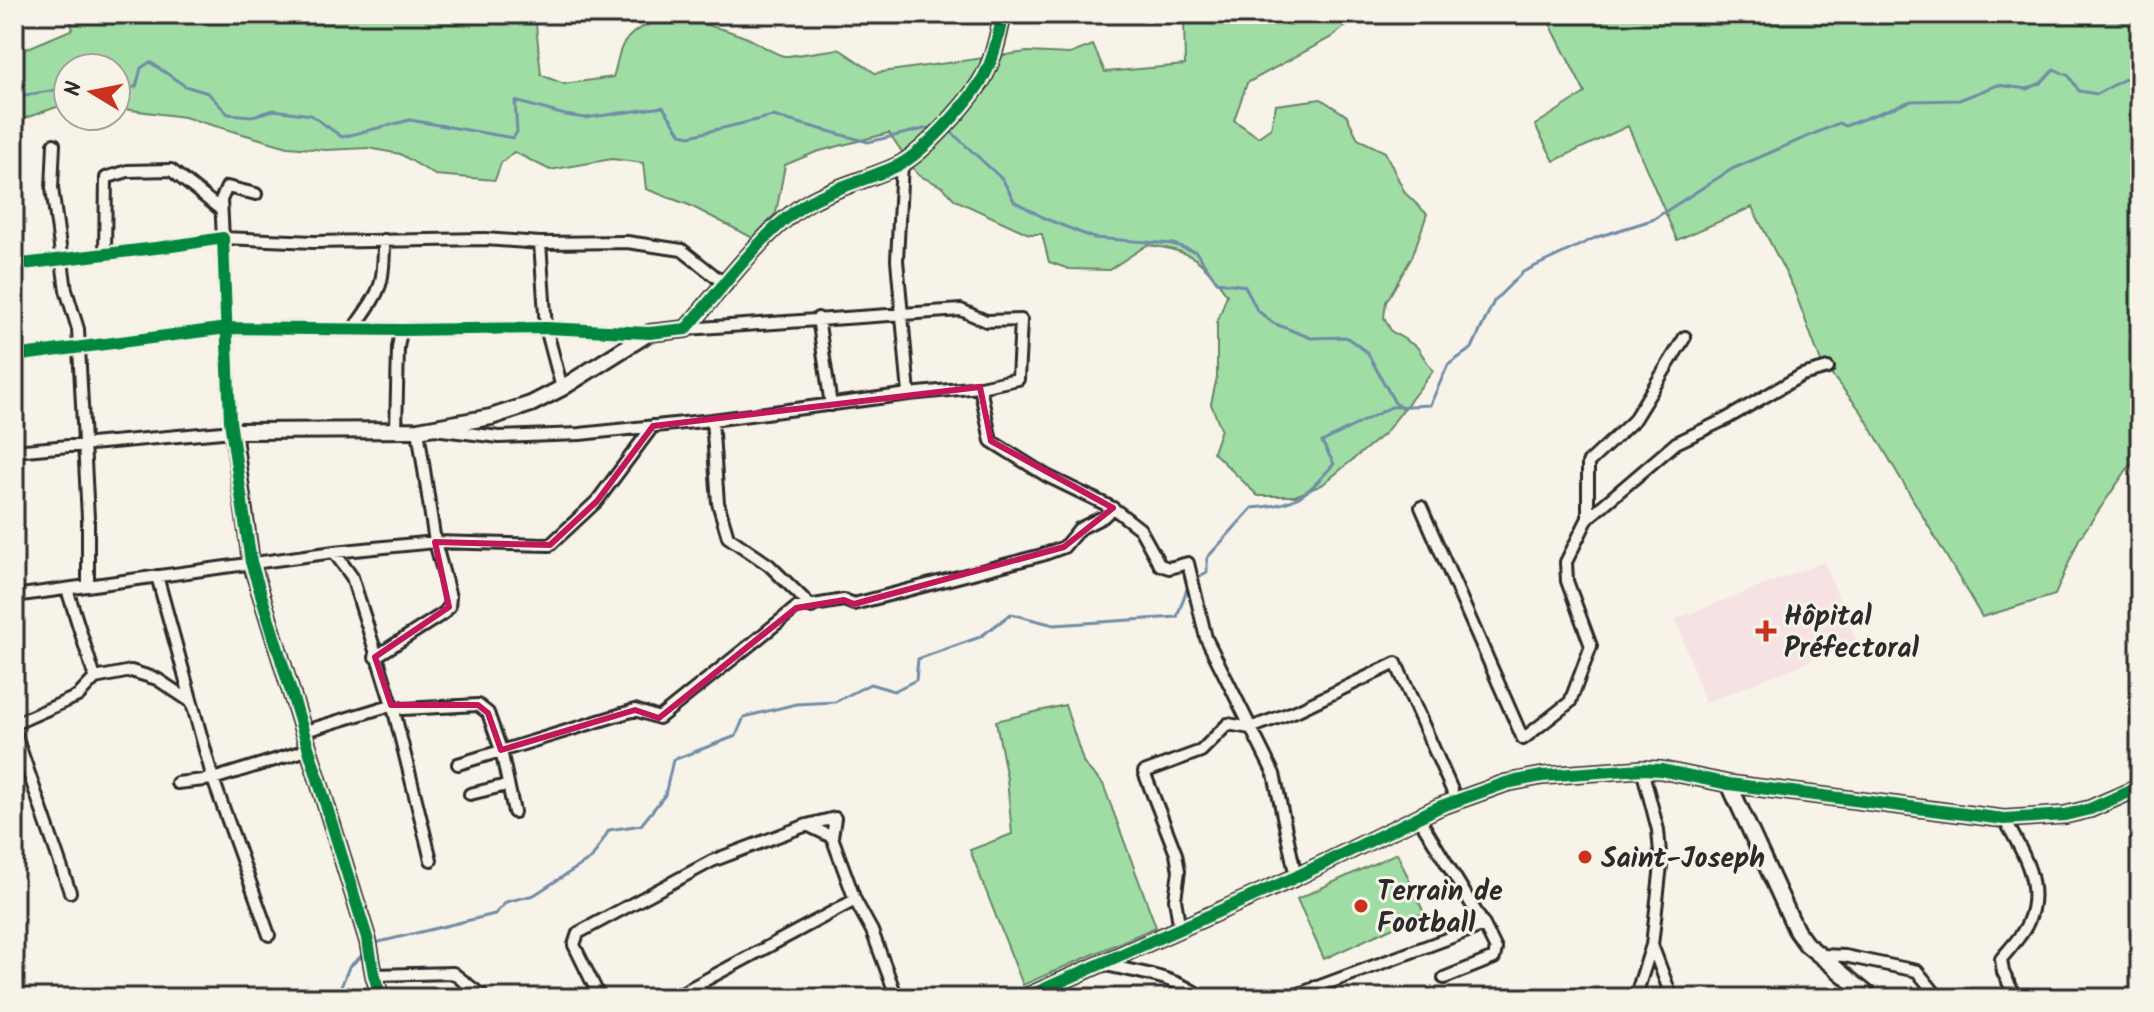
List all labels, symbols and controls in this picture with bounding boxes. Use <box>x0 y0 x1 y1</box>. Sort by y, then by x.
north arrow <box>52 52 132 132</box>
text: N <box>56 79 93 99</box>
place label: Hôpital Préfectoral <box>1784 595 1920 672</box>
marker: Hôpital Préfectoral <box>1755 620 1777 642</box>
place label: Saint-Joseph <box>1601 837 1765 882</box>
marker: Saint-Joseph <box>1576 848 1594 866</box>
place label: Terrain de Football <box>1377 870 1503 947</box>
marker: Terrain de Football <box>1352 897 1370 915</box>

